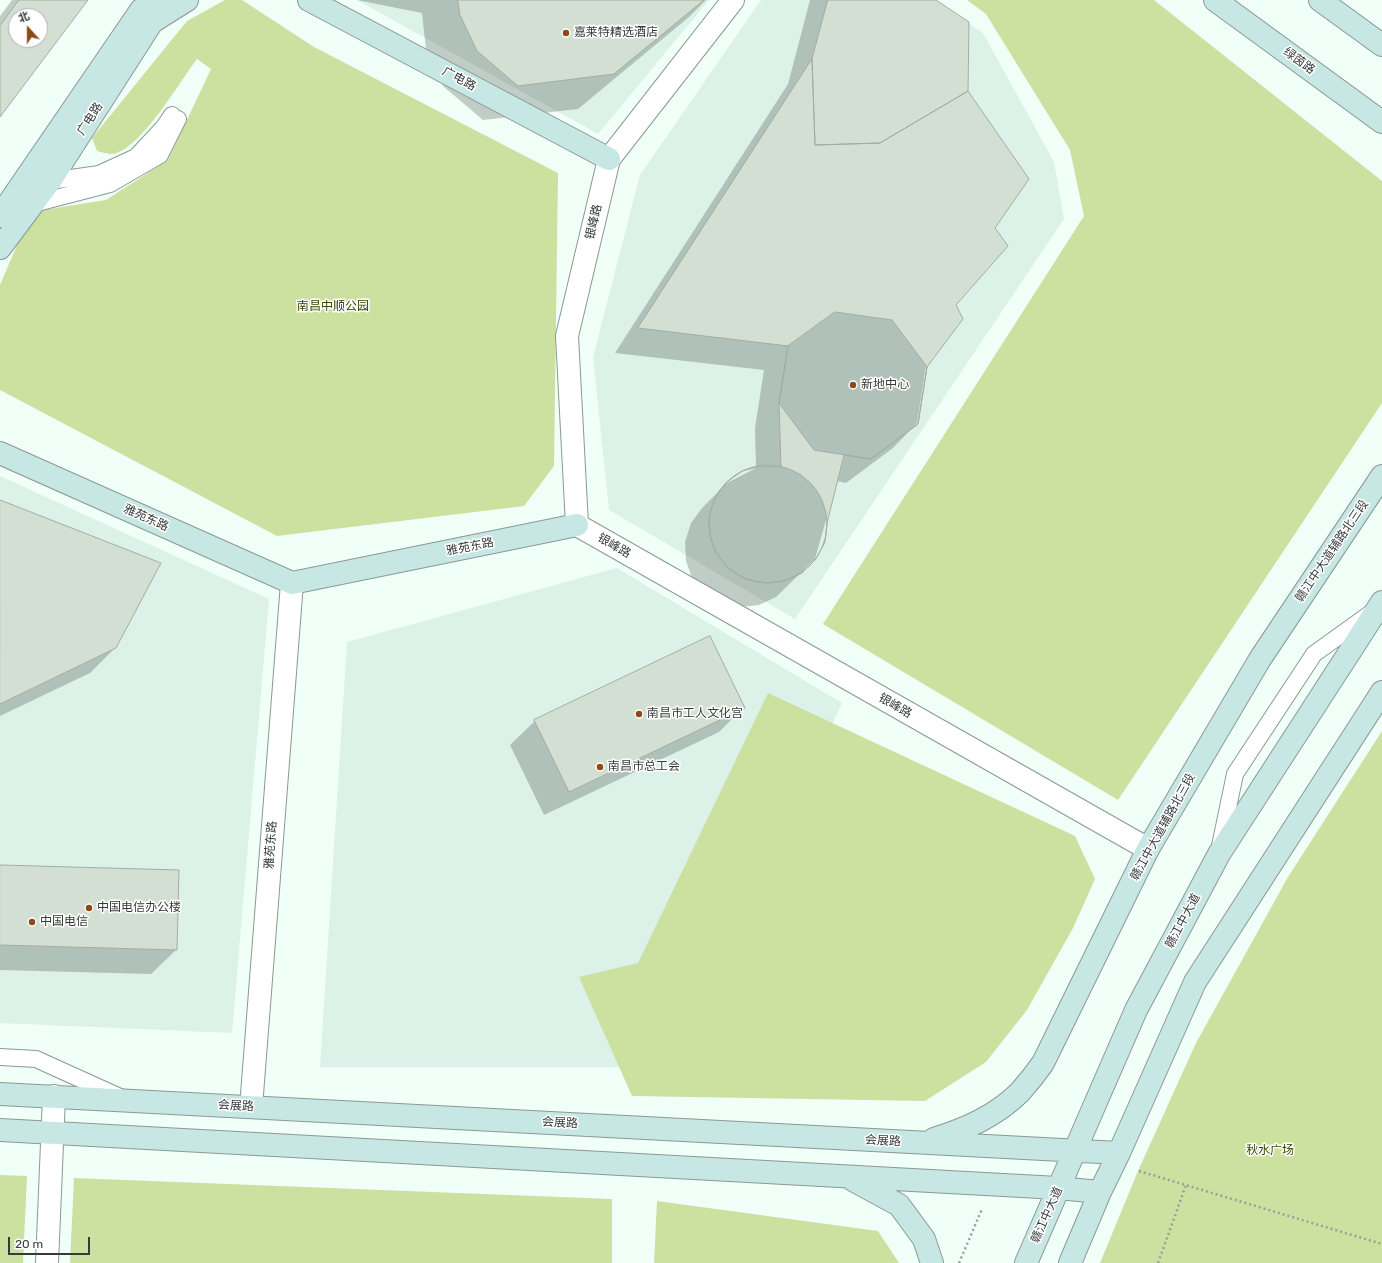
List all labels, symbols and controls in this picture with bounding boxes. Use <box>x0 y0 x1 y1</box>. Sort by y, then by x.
north arrow <box>8 8 48 48</box>
text: 北 <box>16 9 31 25</box>
place label: 嘉莱特精选酒店 <box>574 26 658 40</box>
marker: 嘉莱特精选酒店 <box>561 28 571 38</box>
street label: 绿茵路 <box>1280 45 1318 77</box>
street label: 广电路 <box>440 64 478 94</box>
street label: 广电路 <box>74 100 106 138</box>
street label: 银峰路 <box>583 203 605 241</box>
park label: 南昌中顺公园 <box>297 300 369 314</box>
place label: 新地中心 <box>861 378 909 392</box>
marker: 新地中心 <box>848 380 858 390</box>
street label: 赣江中大道辅路北三段 <box>1292 497 1372 605</box>
street label: 雅苑东路 <box>121 502 171 534</box>
street label: 银峰路 <box>595 531 633 561</box>
street label: 雅苑东路 <box>445 535 495 559</box>
street label: 银峰路 <box>876 691 914 721</box>
place label: 南昌市工人文化宫 <box>647 707 743 721</box>
marker: 南昌市工人文化宫 <box>634 709 644 719</box>
place label: 南昌市总工会 <box>608 760 680 774</box>
marker: 南昌市总工会 <box>595 762 605 772</box>
street label: 赣江中大道辅路北三段 <box>1128 771 1198 883</box>
street label: 雅苑东路 <box>262 821 280 869</box>
street label: 赣江中大道 <box>1163 891 1203 951</box>
place label: 中国电信办公楼 <box>97 901 181 915</box>
marker: 中国电信办公楼 <box>84 903 94 913</box>
place label: 中国电信 <box>40 915 88 929</box>
marker: 中国电信 <box>27 917 37 927</box>
street label: 会展路 <box>218 1098 254 1114</box>
street label: 会展路 <box>542 1115 578 1131</box>
street label: 会展路 <box>865 1133 901 1149</box>
park label: 秋水广场 <box>1246 1144 1294 1158</box>
street label: 赣江中大道 <box>1028 1185 1066 1245</box>
scale bar <box>10 1229 92 1255</box>
text: 20 m <box>15 1237 43 1251</box>

